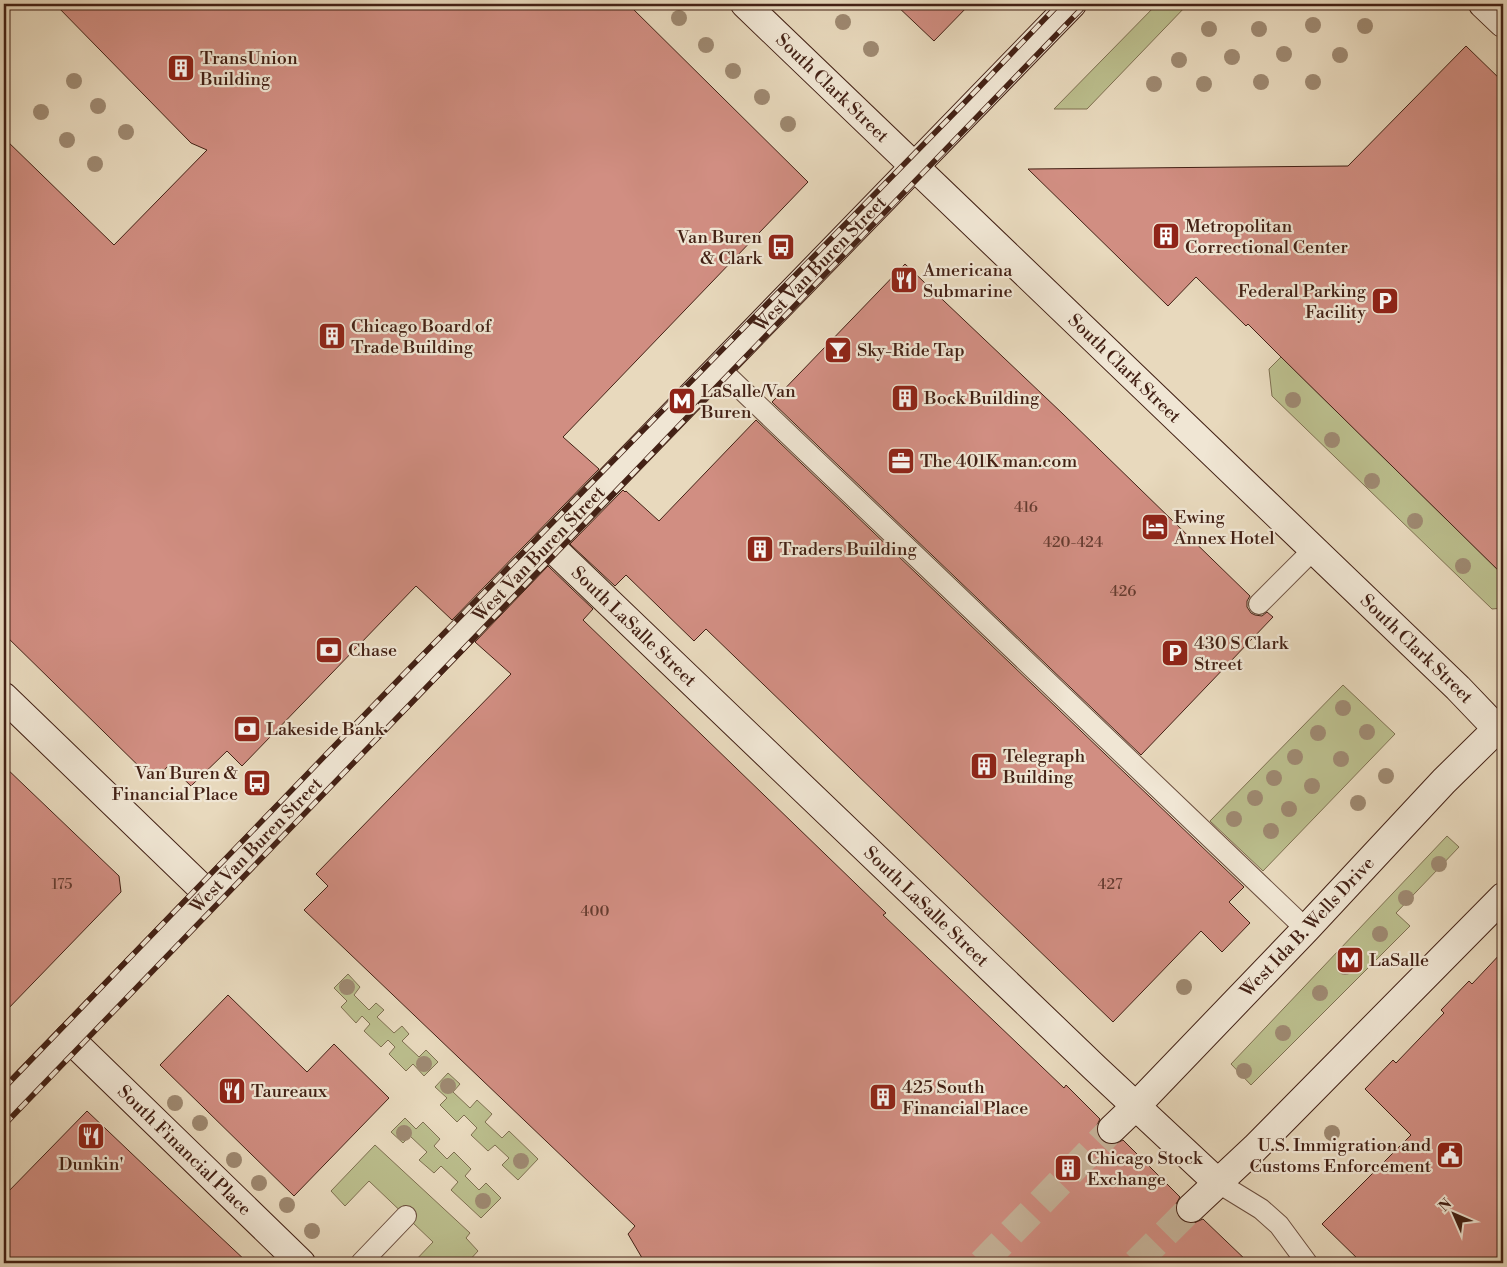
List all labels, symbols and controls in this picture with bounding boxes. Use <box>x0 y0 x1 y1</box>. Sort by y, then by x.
street label: South Clark Street <box>771 29 894 148</box>
place label: TransUnion Building <box>199 47 298 91</box>
building icon: TransUnion Building <box>166 53 196 83</box>
street label: West Van Buren Street <box>749 191 892 338</box>
place label: Metropolitan Correctional Center <box>1185 215 1348 259</box>
building icon: Metropolitan Correctional Center <box>1151 221 1181 251</box>
place label: Van Buren & Clark <box>676 226 764 270</box>
bus stop icon: Van Buren & Clark <box>766 232 796 262</box>
place label: Americana Submarine <box>922 259 1013 303</box>
restaurant icon: Americana Submarine <box>889 265 919 295</box>
place label: Federal Parking Facility <box>1238 280 1367 324</box>
parking icon: Federal Parking Facility <box>1370 286 1400 316</box>
street label: South Clark Street <box>1063 309 1186 429</box>
place label: Chicago Board of Trade Building <box>351 315 493 359</box>
building icon: Chicago Board of Trade Building <box>317 321 347 351</box>
bar icon: Sky-Ride Tap <box>823 335 853 365</box>
place label: Sky-Ride Tap <box>857 339 965 362</box>
place label: LaSalle/Van Buren <box>700 380 796 424</box>
building icon: Bock Building <box>890 383 920 413</box>
metro station icon: LaSalle/Van Buren <box>667 386 697 416</box>
place label: Bock Building <box>923 387 1040 410</box>
office icon: The 401K man.com <box>886 446 916 476</box>
place label: The 401K man.com <box>920 450 1077 473</box>
street label: West Van Buren Street <box>467 481 611 628</box>
house number: 416 <box>1014 498 1038 517</box>
place label: Ewing Annex Hotel <box>1173 506 1275 550</box>
hotel icon: Ewing Annex Hotel <box>1140 512 1170 542</box>
house number: 420-424 <box>1043 533 1103 552</box>
building icon: Traders Building <box>745 534 775 564</box>
place label: Traders Building <box>779 538 917 561</box>
street label: South LaSalle Street <box>566 561 701 692</box>
house number: 426 <box>1110 582 1136 601</box>
street label: South Clark Street <box>1355 589 1478 709</box>
place label: 430 S Clark Street <box>1194 632 1290 676</box>
bank icon: Chase <box>314 635 344 665</box>
parking icon: 430 S Clark Street <box>1160 638 1190 668</box>
place label: Chase <box>348 639 397 662</box>
bank icon: Lakeside Bank <box>232 714 262 744</box>
place label: Lakeside Bank <box>266 718 386 741</box>
place label: Telegraph Building <box>1002 745 1086 789</box>
building icon: Telegraph Building <box>969 751 999 781</box>
place label: Van Buren & Financial Place <box>112 762 239 806</box>
bus stop icon: Van Buren & Financial Place <box>242 768 272 798</box>
street label: West Van Buren Street <box>185 772 328 919</box>
street label: South LaSalle Street <box>859 842 994 973</box>
street label: West Ida B. Wells Drive <box>1235 852 1379 1003</box>
house number: 175 <box>51 875 73 894</box>
house number: 427 <box>1098 875 1123 894</box>
house number: 400 <box>581 902 609 921</box>
metro station icon: LaSalle <box>1335 945 1365 975</box>
place label: LaSalle <box>1369 949 1429 972</box>
restaurant icon: Taureaux <box>217 1076 247 1106</box>
place label: 425 South Financial Place <box>902 1076 1028 1120</box>
street label: South Financial Place <box>112 1080 256 1221</box>
place label: Taureaux <box>251 1080 328 1103</box>
building icon: 425 South Financial Place <box>868 1082 898 1112</box>
restaurant icon: Dunkin' <box>76 1121 106 1151</box>
place label: U.S. Immigration and Customs Enforcement <box>1250 1134 1432 1178</box>
public building icon: U.S. Immigration and Customs Enforcement <box>1435 1140 1465 1170</box>
place label: Chicago Stock Exchange <box>1087 1147 1204 1191</box>
place label: Dunkin' <box>58 1153 124 1176</box>
building icon: Chicago Stock Exchange <box>1053 1153 1083 1183</box>
north arrow <box>1430 1190 1480 1240</box>
text: N <box>1435 1195 1456 1216</box>

